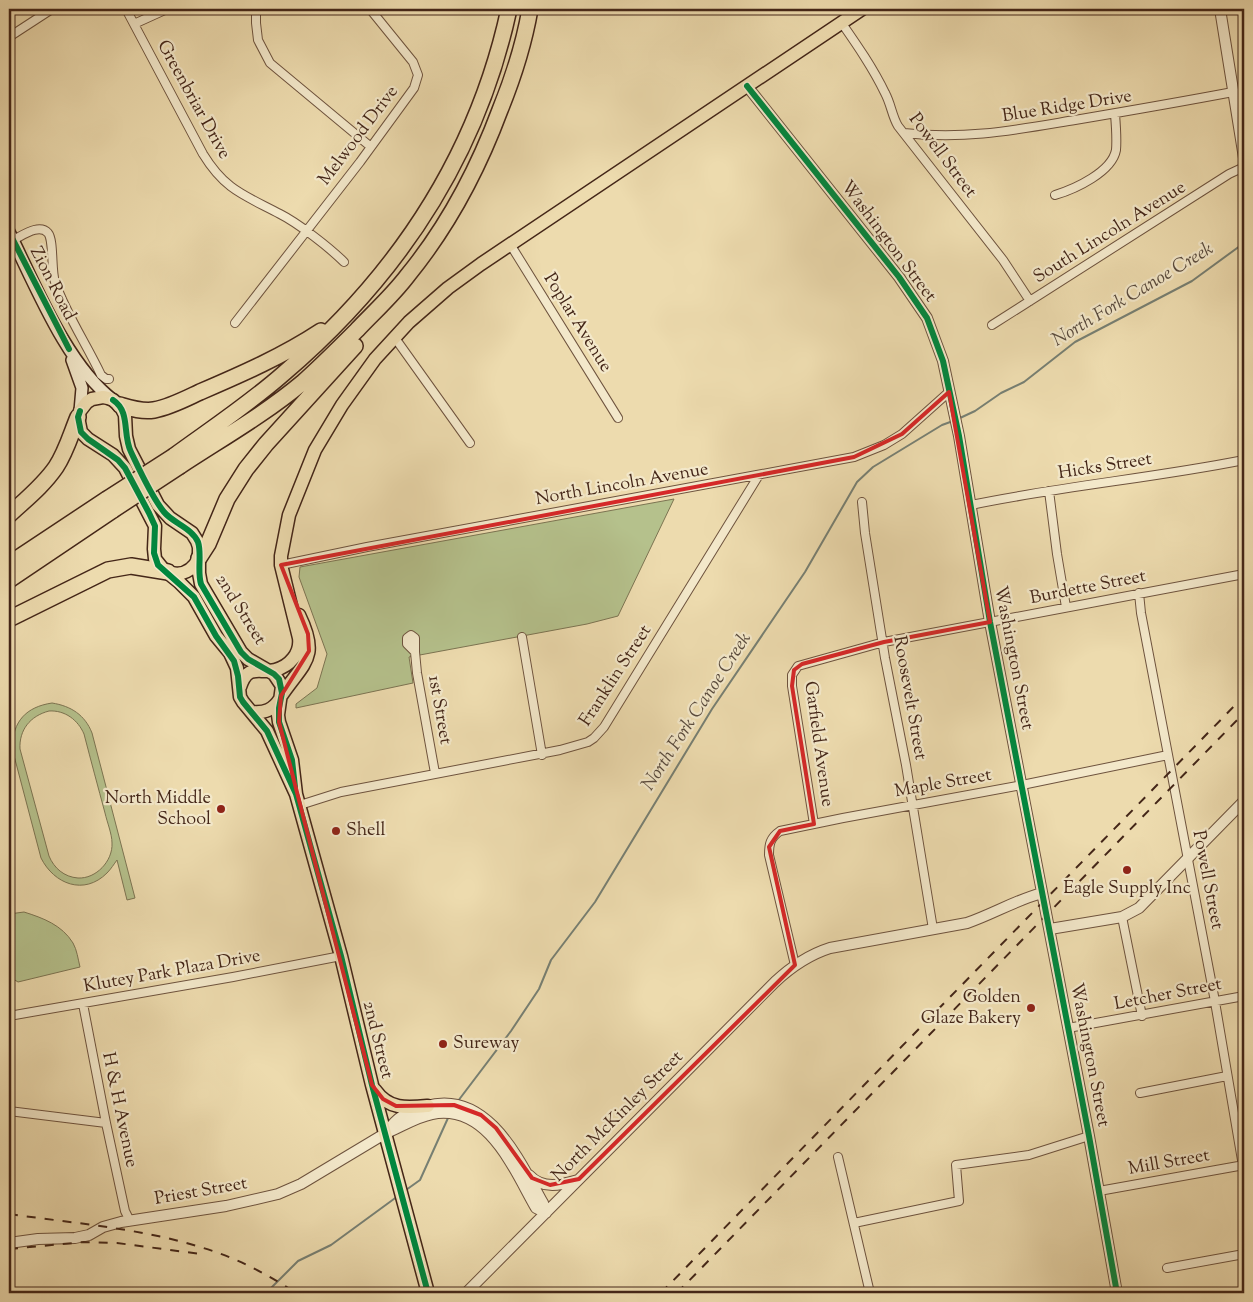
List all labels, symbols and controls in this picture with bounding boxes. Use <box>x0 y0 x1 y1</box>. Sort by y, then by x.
street label: Greenbriar Drive <box>150 36 236 164</box>
street label: Melwood Drive <box>313 81 405 191</box>
street label: Blue Ridge Drive <box>1000 84 1134 130</box>
street label: Powell Street <box>901 108 983 204</box>
street label: South Lincoln Avenue <box>1029 175 1191 291</box>
street label: Washington Street <box>834 176 942 308</box>
water label: North Fork Canoe Creek <box>1047 236 1219 354</box>
street label: Zion Road <box>22 242 82 326</box>
street label: Poplar Avenue <box>536 268 618 378</box>
street label: Hicks Street <box>1056 447 1154 487</box>
street label: North Lincoln Avenue <box>533 457 711 513</box>
street label: Burdette Street <box>1028 564 1148 612</box>
street label: 2nd Street <box>208 569 272 651</box>
street label: Washington Street <box>986 584 1040 732</box>
street label: Franklin Street <box>573 620 659 732</box>
water label: North Fork Canoe Creek <box>636 627 759 797</box>
street label: Roosevelt Street <box>885 634 933 762</box>
street label: 1st Street <box>420 673 458 747</box>
street label: Garfield Avenue <box>796 680 840 808</box>
street label: Maple Street <box>892 763 994 805</box>
place label: North Middle School <box>105 786 211 833</box>
marker: North Middle School <box>215 803 227 815</box>
place label: Shell <box>346 818 385 844</box>
marker: Shell <box>330 825 342 837</box>
street label: Powell Street <box>1185 828 1229 932</box>
marker: Eagle Supply Inc <box>1121 864 1133 876</box>
place label: Eagle Supply Inc <box>1063 876 1191 902</box>
street label: Klutey Park Plaza Drive <box>81 944 263 1000</box>
street label: Letcher Street <box>1112 972 1224 1018</box>
street label: Washington Street <box>1062 981 1116 1129</box>
place label: Golden Glaze Bakery <box>921 985 1021 1032</box>
street label: 2nd Street <box>355 998 399 1082</box>
marker: Golden Glaze Bakery <box>1025 1002 1037 1014</box>
place label: Sureway <box>453 1031 519 1057</box>
marker: Sureway <box>437 1038 449 1050</box>
street label: North McKinley Street <box>546 1045 690 1189</box>
street label: H & H Avenue <box>94 1050 144 1170</box>
street label: Mill Street <box>1126 1143 1212 1183</box>
street label: Priest Street <box>153 1171 249 1213</box>

